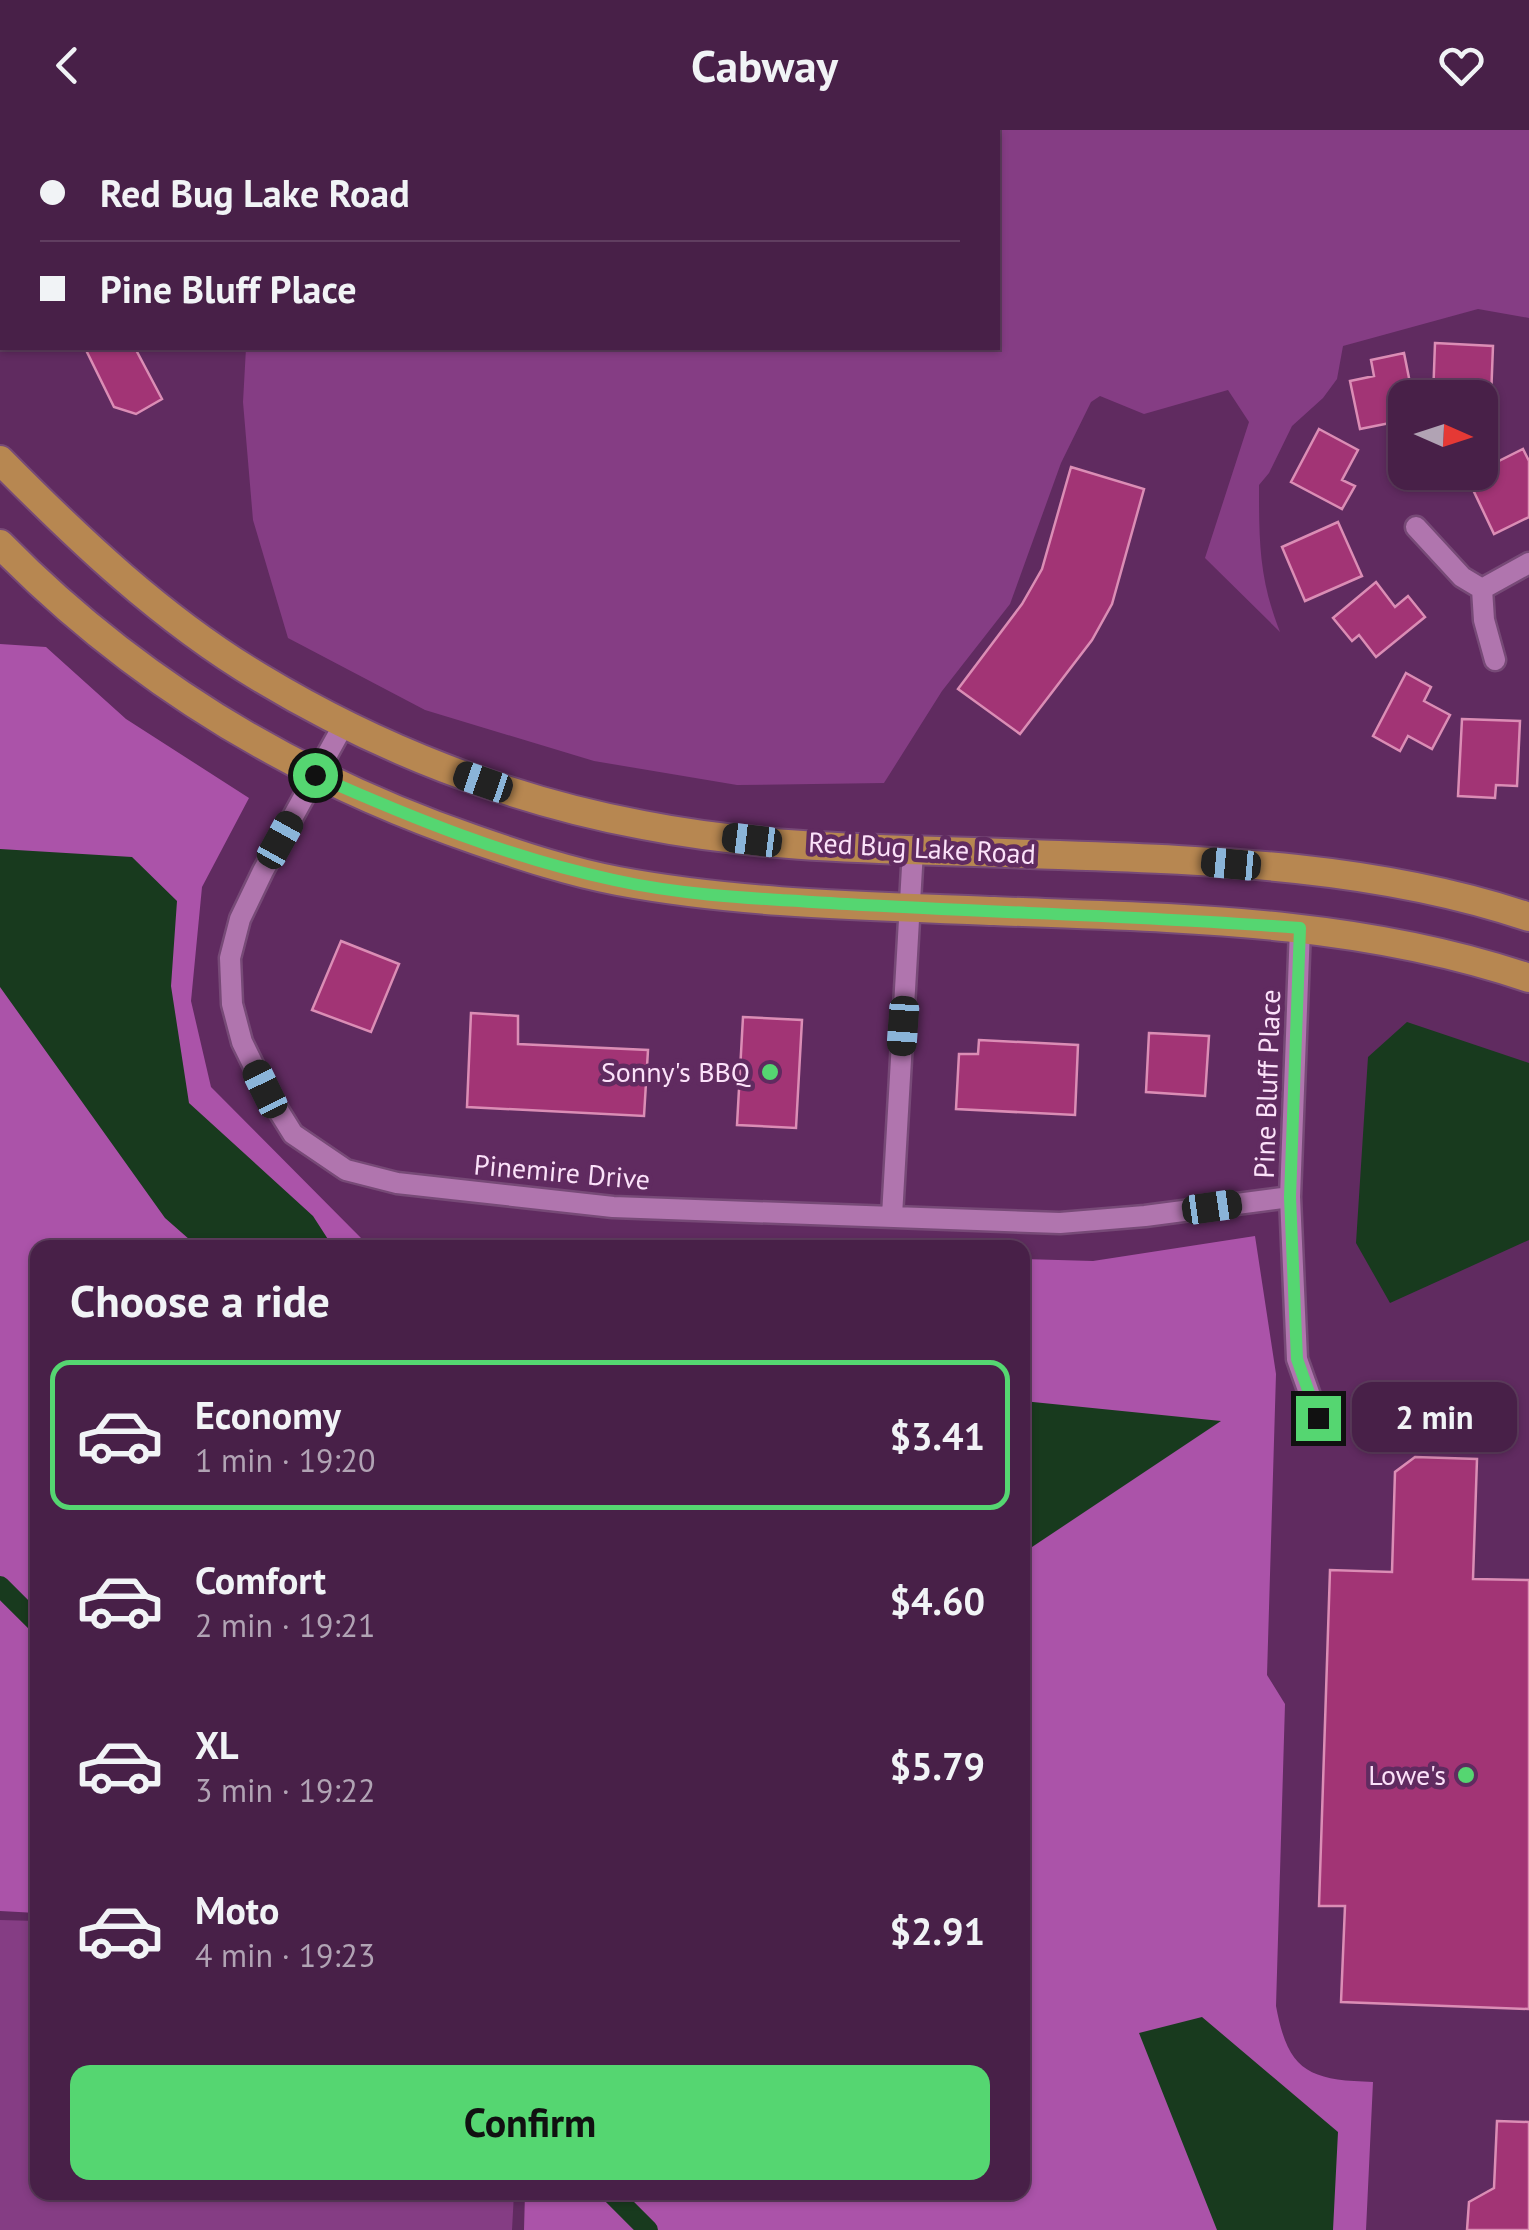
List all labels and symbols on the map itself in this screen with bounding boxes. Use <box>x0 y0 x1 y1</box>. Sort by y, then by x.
north arrow <box>1388 380 1498 490</box>
route start <box>293 753 338 798</box>
car <box>450 758 516 806</box>
car <box>252 806 308 874</box>
car <box>720 821 784 859</box>
street label: Red Bug Lake Road <box>807 823 1037 872</box>
car <box>1200 846 1262 882</box>
street label: Pine Bluff Place <box>1245 989 1288 1179</box>
car <box>886 995 920 1057</box>
place label: Sonny's BBQ <box>601 1053 751 1090</box>
car <box>238 1055 292 1123</box>
marker: Sonny's BBQ <box>759 1061 781 1083</box>
street label: Pinemire Drive <box>472 1145 652 1198</box>
car <box>1180 1188 1244 1226</box>
callout: 2 min <box>1353 1383 1518 1453</box>
route end <box>1296 1396 1341 1441</box>
place label: Lowe's <box>1368 1756 1446 1793</box>
marker: Lowe's <box>1455 1764 1477 1786</box>

